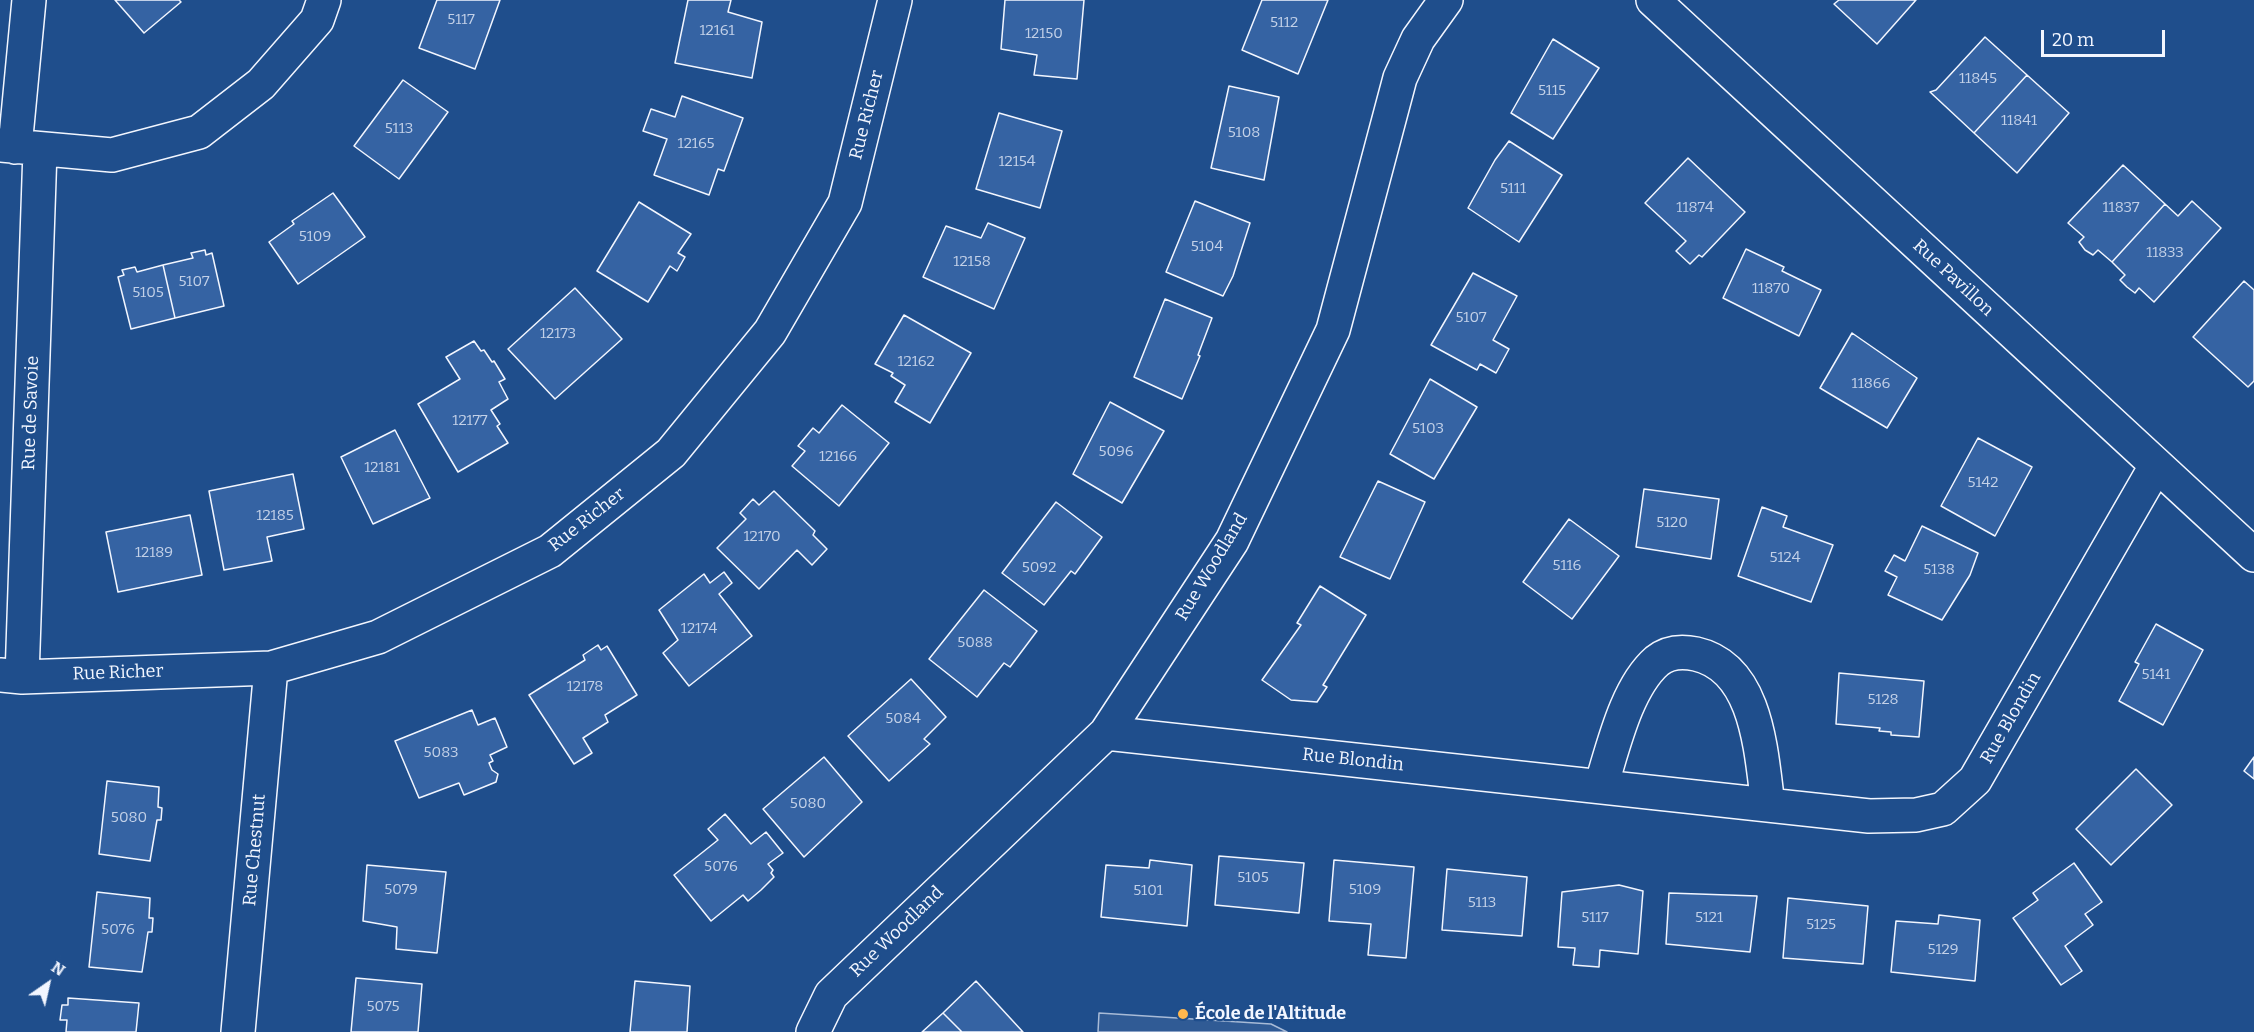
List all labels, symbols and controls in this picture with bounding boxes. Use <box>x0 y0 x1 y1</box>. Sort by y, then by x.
house number: 5117 <box>447 11 475 29</box>
house number: 5112 <box>1270 14 1298 32</box>
scale bar <box>2044 18 2168 56</box>
house number: 12161 <box>699 22 735 40</box>
house number: 12150 <box>1025 25 1063 43</box>
text: 20 m <box>2052 29 2094 51</box>
street label: Rue Richer <box>846 68 888 162</box>
house number: 11845 <box>1959 70 1997 88</box>
house number: 5115 <box>1538 82 1566 100</box>
house number: 11841 <box>2001 112 2037 130</box>
house number: 5113 <box>385 120 413 138</box>
house number: 5108 <box>1228 124 1260 142</box>
house number: 12165 <box>678 135 714 153</box>
house number: 12154 <box>998 153 1036 171</box>
house number: 5111 <box>1500 180 1526 198</box>
house number: 11874 <box>1676 199 1714 217</box>
house number: 11837 <box>2103 199 2139 217</box>
house number: 5109 <box>299 228 331 246</box>
street label: Rue Pavillon <box>1908 235 1998 321</box>
house number: 5104 <box>1191 238 1223 256</box>
house number: 11833 <box>2146 244 2184 262</box>
house number: 12158 <box>953 253 991 271</box>
house number: 5107 <box>178 273 210 291</box>
house number: 11870 <box>1752 280 1790 298</box>
house number: 5105 <box>132 284 164 302</box>
house number: 5107 <box>1455 309 1487 327</box>
house number: 12173 <box>540 325 576 343</box>
house number: 12162 <box>897 353 935 371</box>
street label: Rue de Savoie <box>18 355 44 471</box>
house number: 11866 <box>1852 375 1890 393</box>
house number: 12177 <box>452 412 488 430</box>
house number: 5103 <box>1412 420 1444 438</box>
house number: 5096 <box>1098 443 1134 461</box>
house number: 12166 <box>819 448 857 466</box>
house number: 12181 <box>364 459 400 477</box>
house number: 5142 <box>1968 474 1998 492</box>
street label: Rue Richer <box>544 483 630 557</box>
house number: 12185 <box>256 507 294 525</box>
street label: Rue Woodland <box>1171 509 1253 625</box>
house number: 5120 <box>1656 514 1688 532</box>
house number: 12170 <box>743 528 781 546</box>
house number: 12189 <box>135 544 173 562</box>
house number: 5124 <box>1770 549 1800 567</box>
house number: 5116 <box>1553 557 1581 575</box>
house number: 5092 <box>1022 559 1056 577</box>
house number: 5138 <box>1923 561 1955 579</box>
house number: 12174 <box>681 620 717 638</box>
house number: 5088 <box>957 634 993 652</box>
street label: Rue Richer <box>72 661 164 685</box>
house number: 5141 <box>2142 666 2170 684</box>
street label: Rue Blondin <box>1976 668 2046 768</box>
house number: 12178 <box>567 678 603 696</box>
house number: 5128 <box>1867 691 1899 709</box>
house number: 5084 <box>885 710 921 728</box>
house number: 5083 <box>424 744 458 762</box>
street label: Rue Blondin <box>1301 744 1405 776</box>
street label: Rue Chestnut <box>239 793 271 907</box>
house number: 5080 <box>790 795 826 813</box>
house number: 5080 <box>111 809 147 827</box>
house number: 5076 <box>704 858 738 876</box>
house number: 5105 <box>1237 869 1269 887</box>
house number: 5079 <box>384 881 418 899</box>
house number: 5109 <box>1349 881 1381 899</box>
street label: Rue Woodland <box>846 882 948 982</box>
house number: 5101 <box>1133 882 1163 900</box>
house number: 5113 <box>1468 894 1496 912</box>
house number: 5117 <box>1581 909 1609 927</box>
house number: 5121 <box>1695 909 1723 927</box>
house number: 5125 <box>1806 916 1836 934</box>
house number: 5076 <box>101 921 135 939</box>
house number: 5129 <box>1928 941 1958 959</box>
north arrow <box>18 954 78 1014</box>
text: N <box>48 957 69 980</box>
house number: 5075 <box>367 998 399 1016</box>
place label: École de l'Altitude <box>1195 1003 1346 1025</box>
marker: École de l'Altitude <box>1176 1007 1190 1021</box>

